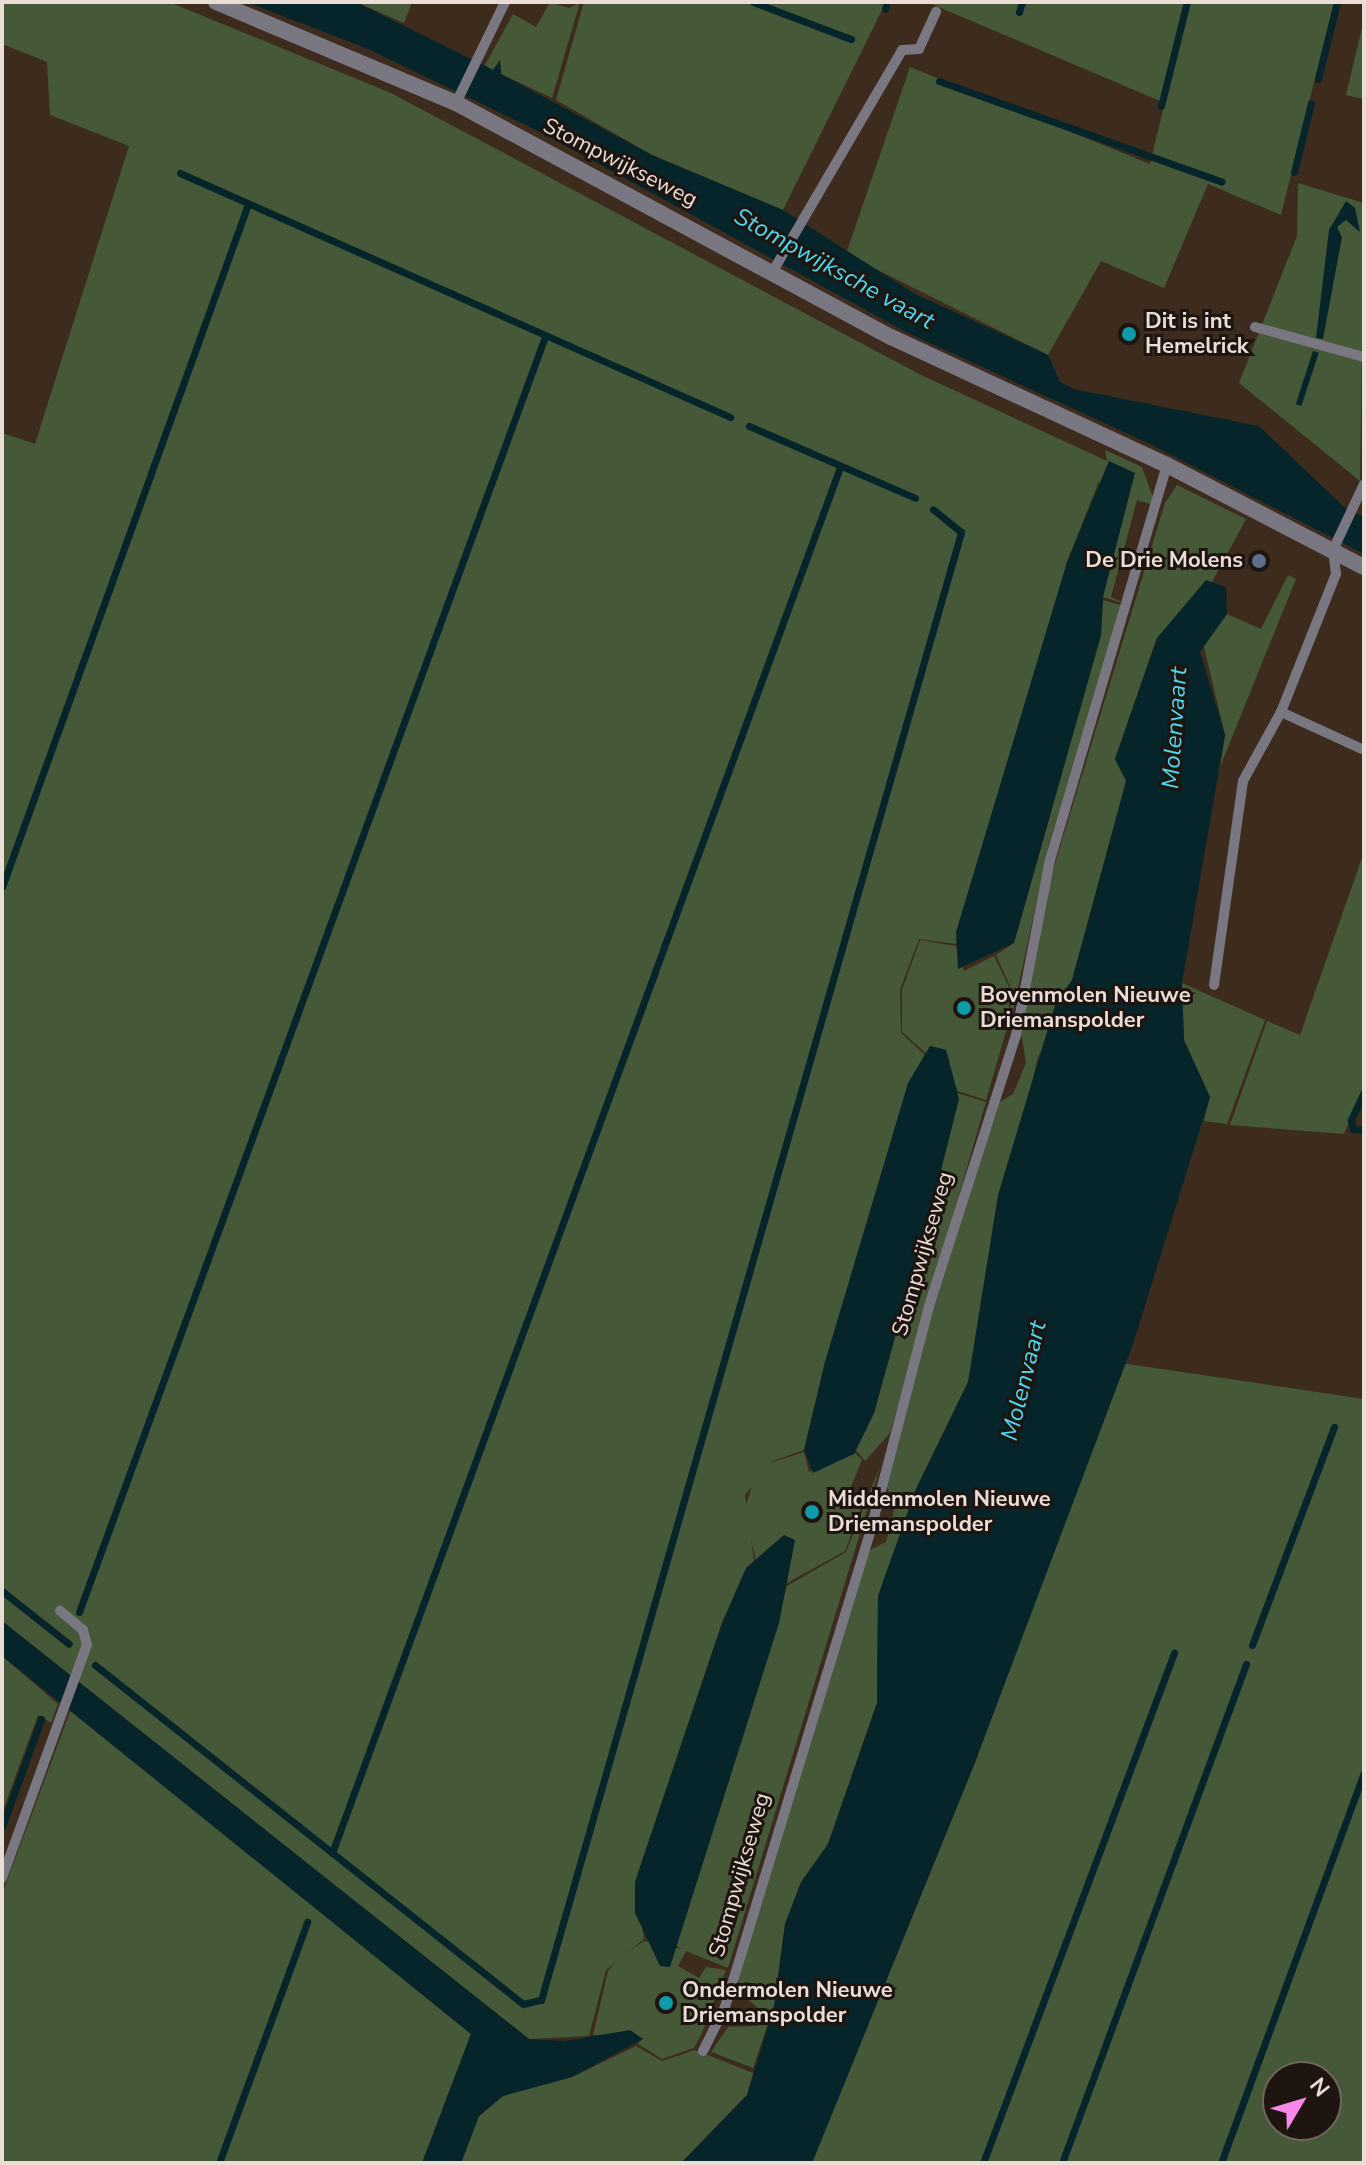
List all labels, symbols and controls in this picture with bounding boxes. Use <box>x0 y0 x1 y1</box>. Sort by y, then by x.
street label: Stompwijkseweg <box>538 113 702 213</box>
water label: Stompwijksche vaart <box>729 202 939 336</box>
place label: Dit is int Hemelrick <box>1145 308 1249 360</box>
marker: Dit is int Hemelrick <box>1120 325 1138 343</box>
place label: De Drie Molens <box>1085 548 1243 574</box>
marker: De Drie Molens <box>1250 552 1268 570</box>
water label: Molenvaart <box>1156 666 1194 790</box>
place label: Bovenmolen Nieuwe Driemanspolder <box>980 982 1191 1034</box>
marker: Bovenmolen Nieuwe Driemanspolder <box>955 999 973 1017</box>
street label: Stompwijkseweg <box>887 1169 959 1339</box>
water label: Molenvaart <box>995 1318 1053 1444</box>
place label: Middenmolen Nieuwe Driemanspolder <box>828 1486 1051 1538</box>
marker: Middenmolen Nieuwe Driemanspolder <box>803 1503 821 1521</box>
street label: Stompwijkseweg <box>704 1790 776 1960</box>
place label: Ondermolen Nieuwe Driemanspolder <box>682 1977 893 2028</box>
marker: Ondermolen Nieuwe Driemanspolder <box>657 1994 675 2012</box>
north arrow <box>1262 2061 1342 2141</box>
text: N <box>1302 2072 1336 2103</box>

